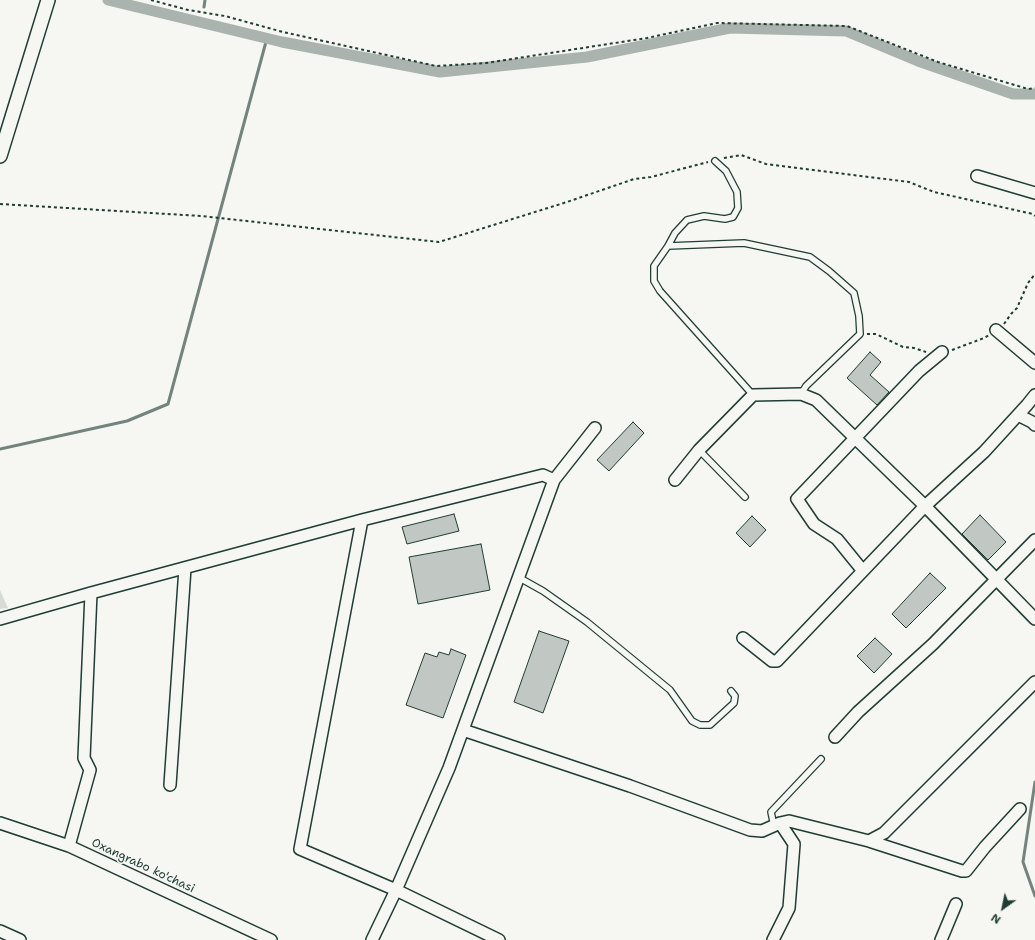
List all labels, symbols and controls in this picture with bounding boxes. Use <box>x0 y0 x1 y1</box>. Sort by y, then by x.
street label: Oxangrabo ko'chasi <box>89 836 197 896</box>
north arrow <box>983 888 1023 928</box>
text: N <box>988 910 1004 927</box>

